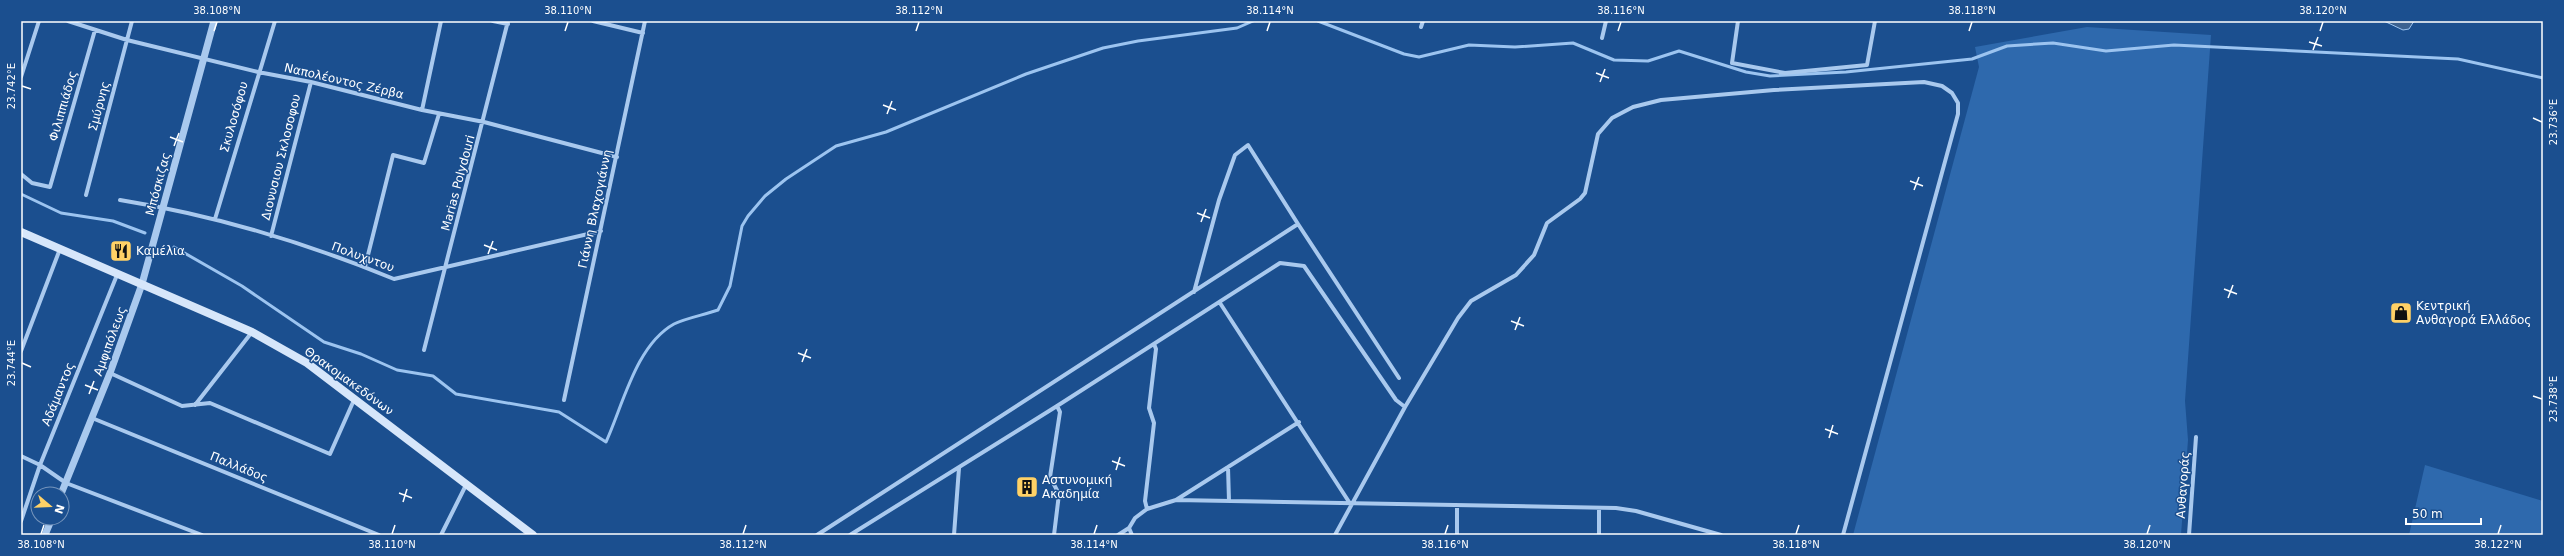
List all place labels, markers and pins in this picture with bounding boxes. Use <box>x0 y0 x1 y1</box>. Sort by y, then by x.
restaurant icon: Καμέλια <box>108 238 134 264</box>
place label: Καμέλια <box>136 244 185 258</box>
place label: Κεντρική Ανθαγορά Ελλάδος <box>2416 299 2531 327</box>
shop icon: Κεντρική Ανθαγορά Ελλάδος <box>2388 300 2414 326</box>
place label: Αστυνομική Ακαδημία <box>1042 473 1112 501</box>
building icon: Αστυνομική Ακαδημία <box>1014 474 1040 500</box>

